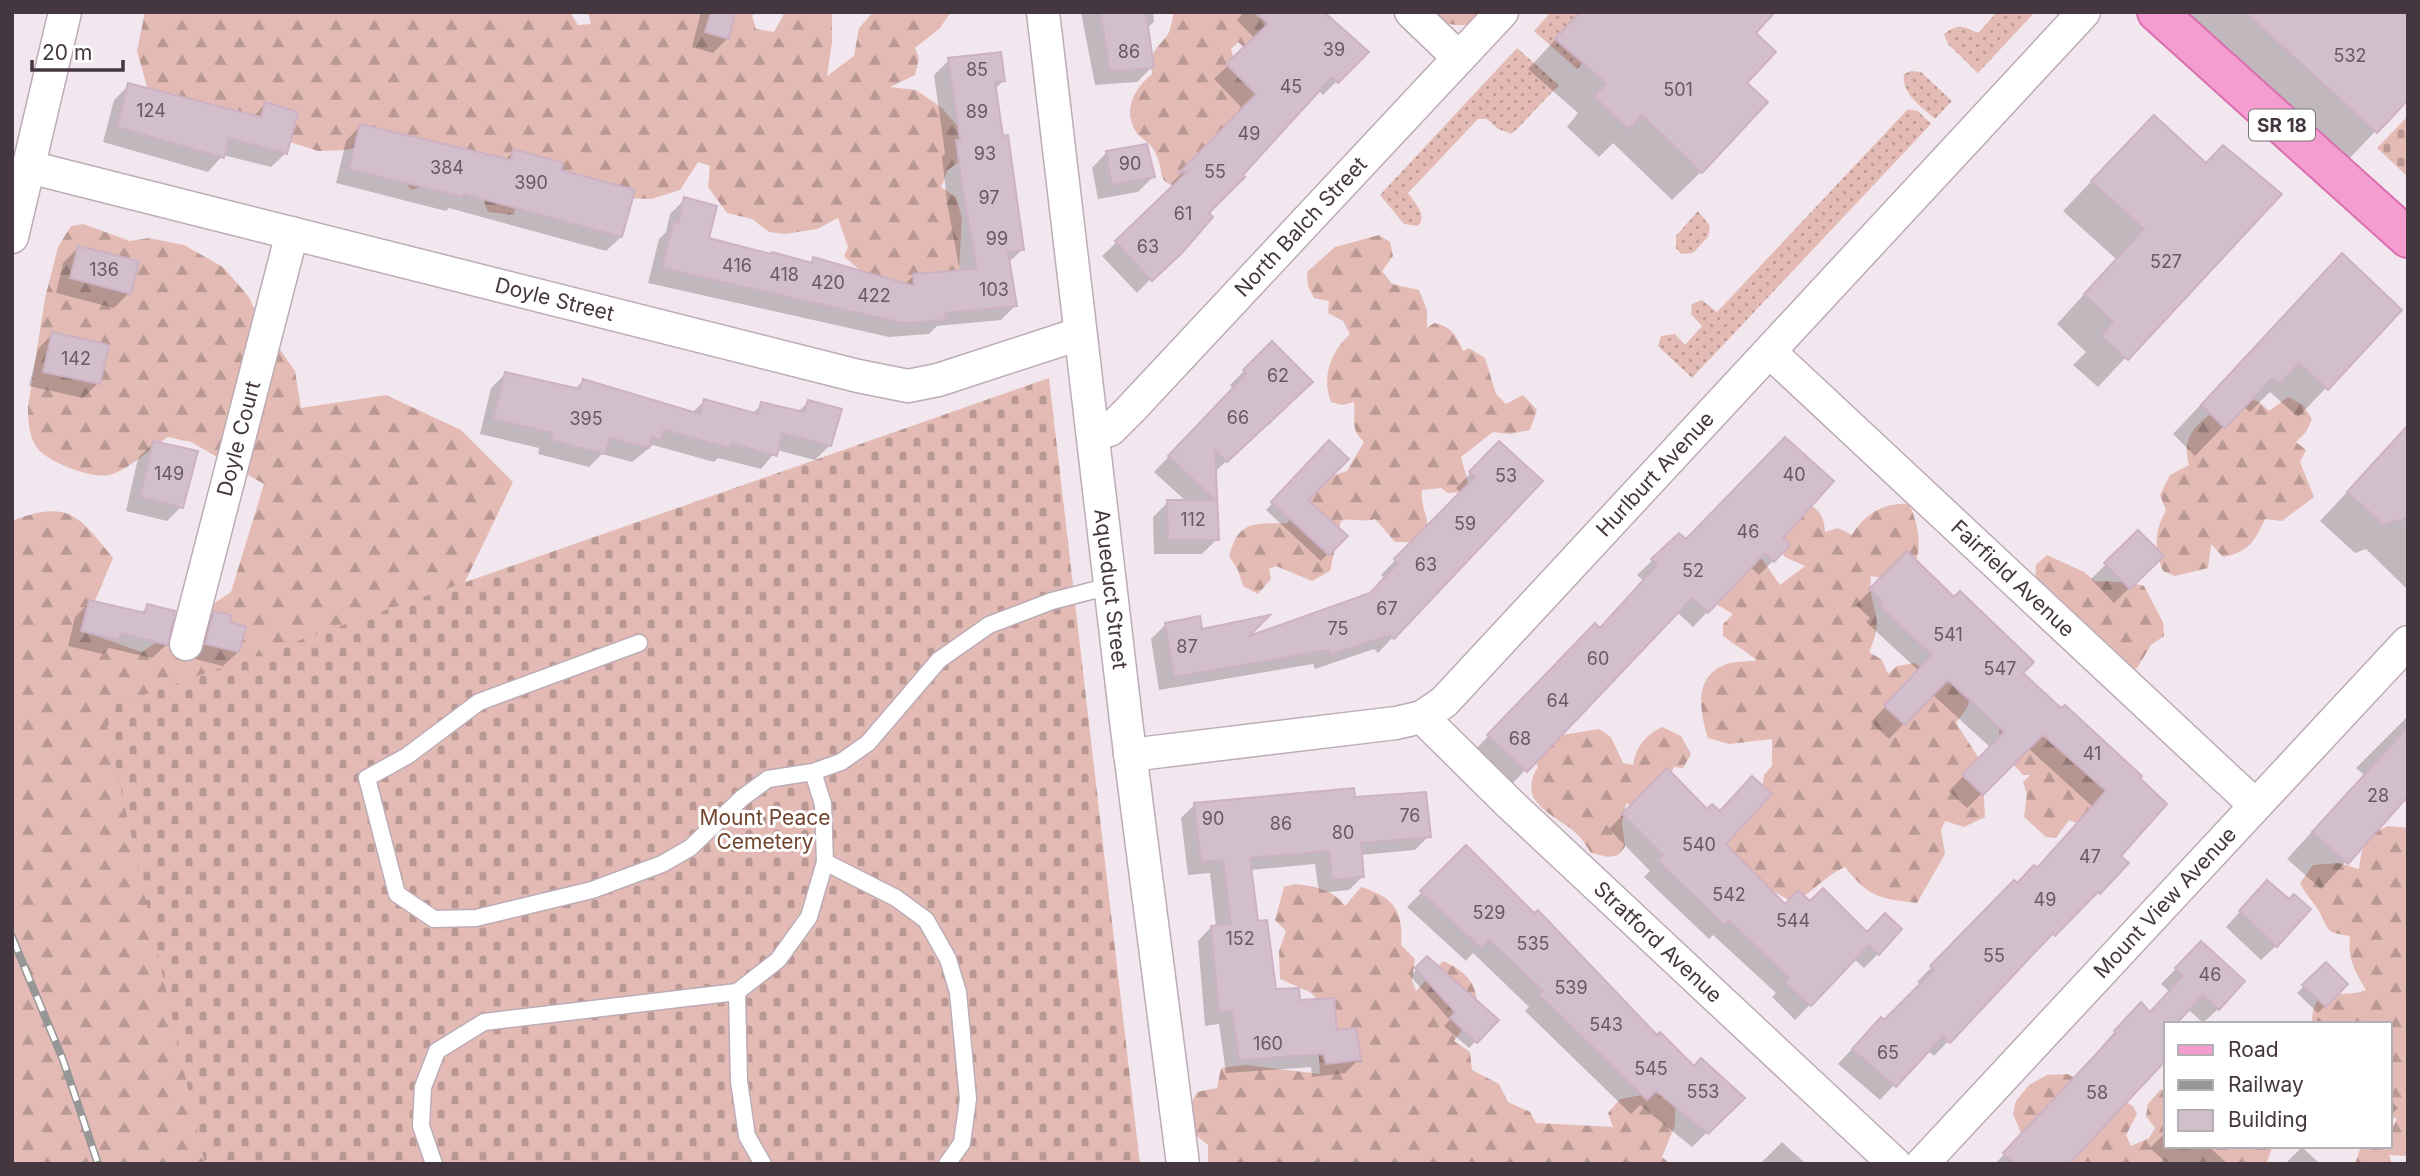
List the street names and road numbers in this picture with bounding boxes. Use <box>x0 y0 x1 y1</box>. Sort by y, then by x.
road number: SR 18 <box>2249 110 2315 140</box>
street label: North Balch Street <box>1229 152 1372 302</box>
street label: Doyle Street <box>493 272 617 326</box>
street label: Doyle Court <box>212 378 265 499</box>
street label: Hurlburt Avenue <box>1591 406 1719 542</box>
street label: Aqueduct Street <box>1089 507 1133 671</box>
street label: Fairfield Avenue <box>1946 515 2080 642</box>
street label: Mount View Avenue <box>2088 822 2241 983</box>
street label: Stratford Avenue <box>1589 876 1727 1008</box>

